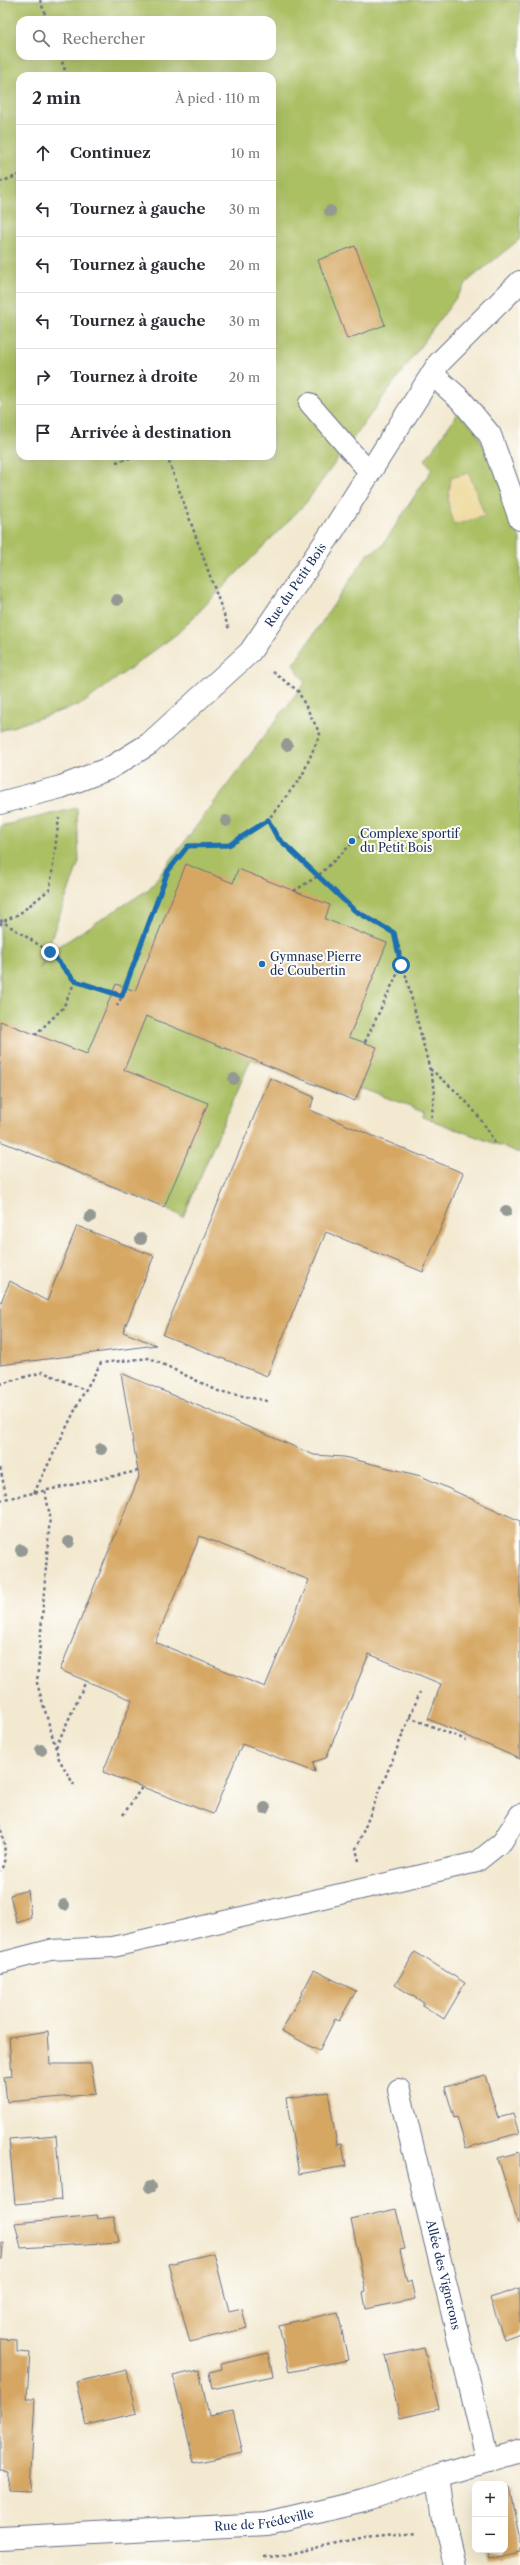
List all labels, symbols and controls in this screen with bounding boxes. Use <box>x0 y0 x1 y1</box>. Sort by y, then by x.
search box <box>16 16 276 60</box>
icon: search <box>30 27 52 49</box>
text: Rechercher <box>62 29 145 48</box>
text: 2 min <box>32 88 81 108</box>
text: À pied · 110 m <box>175 90 260 106</box>
icon: ahead <box>32 142 54 164</box>
text: Continuez <box>70 143 151 162</box>
text: 10 m <box>231 145 260 161</box>
icon: left <box>32 198 54 220</box>
text: Tournez à gauche <box>70 199 206 218</box>
text: 30 m <box>229 201 260 217</box>
icon: left <box>32 254 54 276</box>
text: Tournez à gauche <box>70 255 206 274</box>
text: 20 m <box>229 257 260 273</box>
icon: left <box>32 310 54 332</box>
text: Tournez à gauche <box>70 311 206 330</box>
text: 30 m <box>229 313 260 329</box>
icon: right <box>32 366 54 388</box>
text: Tournez à droite <box>70 367 198 386</box>
text: 20 m <box>229 369 260 385</box>
icon: arrive <box>32 422 54 444</box>
text: Arrivée à destination <box>70 423 232 442</box>
street label: Rue du Petit Bois <box>261 540 329 630</box>
place label: Complexe sportif du Petit Bois <box>360 826 461 855</box>
marker: Complexe sportif du Petit Bois <box>347 836 357 846</box>
route end <box>41 943 59 961</box>
place label: Gymnase Pierre de Coubertin <box>270 949 362 978</box>
route start <box>392 956 410 974</box>
marker: Gymnase Pierre de Coubertin <box>257 959 267 969</box>
street label: Allée des Vignerons <box>423 2217 464 2331</box>
map controls <box>472 2481 508 2553</box>
button: + <box>472 2481 508 2517</box>
street label: Rue de Frédeville <box>214 2505 316 2534</box>
button: − <box>472 2517 508 2553</box>

